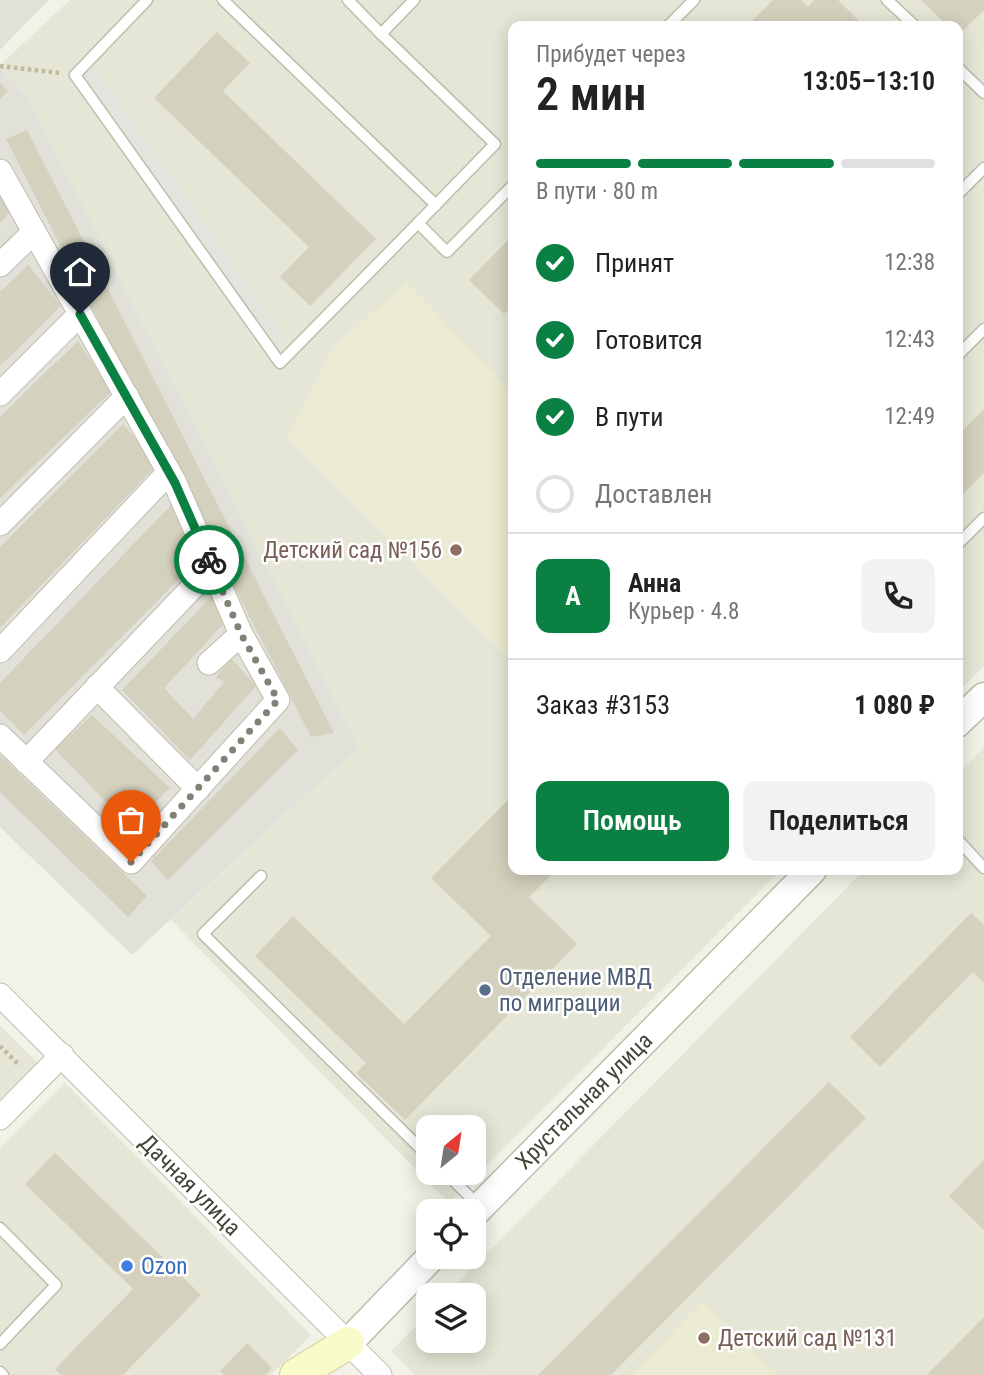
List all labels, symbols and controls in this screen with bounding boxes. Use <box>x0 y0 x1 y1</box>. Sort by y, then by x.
text: Прибудет через <box>536 41 686 68</box>
text: 13:05–13:10 <box>802 66 935 96</box>
text: 2 мин <box>536 67 646 121</box>
text: В пути · 80 m <box>536 178 658 205</box>
pin <box>50 242 110 314</box>
icon: check <box>536 244 574 282</box>
text: Принят <box>595 248 674 278</box>
text: 12:38 <box>884 249 935 276</box>
icon: home <box>61 253 99 291</box>
icon: check <box>536 321 574 359</box>
text: Готовится <box>595 325 703 355</box>
text: 12:43 <box>884 326 935 353</box>
icon: check <box>536 398 574 436</box>
text: В пути <box>595 402 664 432</box>
text: 12:49 <box>884 403 935 430</box>
text: Доставлен <box>595 479 712 509</box>
courier <box>174 525 244 595</box>
place label: Детский сад №156 <box>263 537 442 564</box>
icon: bike <box>190 541 228 579</box>
marker: Детский сад №156 <box>448 542 464 558</box>
button: phone <box>861 559 935 633</box>
text: Анна <box>628 568 681 598</box>
text: А <box>565 581 581 611</box>
text: Курьер · 4.8 <box>628 598 739 625</box>
text: Заказ #3153 <box>536 690 670 720</box>
text: 1 080 ₽ <box>854 690 935 720</box>
button: Помощь <box>536 781 729 861</box>
button: Поделиться <box>743 781 935 861</box>
pin <box>101 790 161 862</box>
icon: bag <box>112 801 150 839</box>
place label: Отделение МВД по миграции <box>499 964 652 1017</box>
marker: Отделение МВД по миграции <box>477 982 493 998</box>
street label: Хрустальная улица <box>510 1027 658 1175</box>
north arrow <box>416 1115 486 1185</box>
map controls <box>416 1115 486 1353</box>
street label: Дачная улица <box>134 1129 246 1241</box>
button: locate <box>416 1199 486 1269</box>
place label: Ozon <box>141 1253 187 1280</box>
marker: Ozon <box>119 1258 135 1274</box>
button: layers <box>416 1283 486 1353</box>
place label: Детский сад №131 <box>718 1325 897 1352</box>
marker: Детский сад №131 <box>696 1330 712 1346</box>

